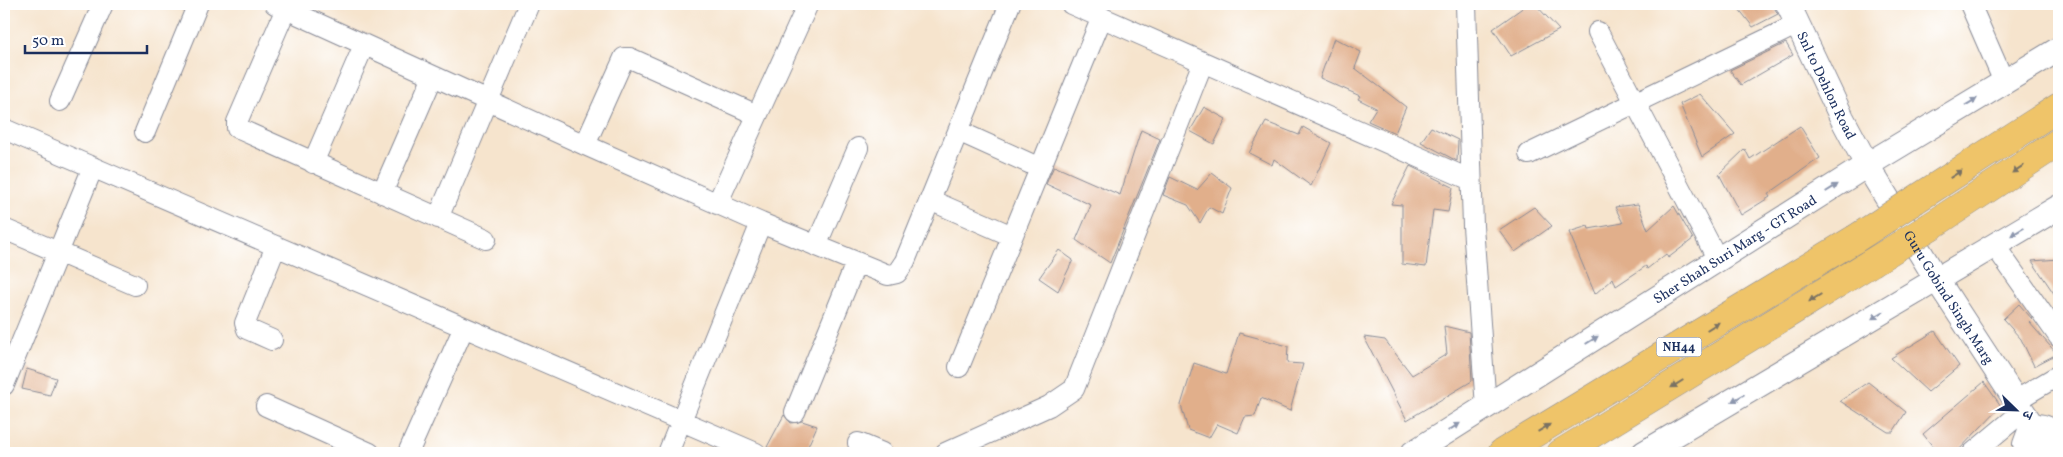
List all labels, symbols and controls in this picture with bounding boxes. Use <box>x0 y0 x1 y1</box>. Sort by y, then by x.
scale bar <box>25 22 148 54</box>
street label: Snl to Dehlon Road <box>1791 29 1860 143</box>
text: 50 m <box>32 31 64 52</box>
one-way arrow <box>1964 98 1977 107</box>
one-way arrow <box>2012 164 2025 174</box>
one-way arrow <box>1950 169 1963 179</box>
one-way arrow <box>1826 183 1839 192</box>
street label: Sher Shah Suri Marg - GT Road <box>1650 191 1821 309</box>
street label: Guru Gobind Singh Marg <box>1898 228 1998 368</box>
one-way arrow <box>2011 228 2024 237</box>
one-way arrow <box>1808 294 1821 303</box>
one-way arrow <box>1871 311 1884 320</box>
one-way arrow <box>1707 322 1720 331</box>
one-way arrow <box>1585 335 1598 345</box>
road number: NH44 <box>1656 338 1702 357</box>
one-way arrow <box>1670 379 1683 388</box>
north arrow <box>1990 384 2040 434</box>
one-way arrow <box>1731 393 1744 402</box>
text: उ <box>2016 407 2037 422</box>
one-way arrow <box>1448 423 1461 432</box>
one-way arrow <box>1537 424 1551 433</box>

